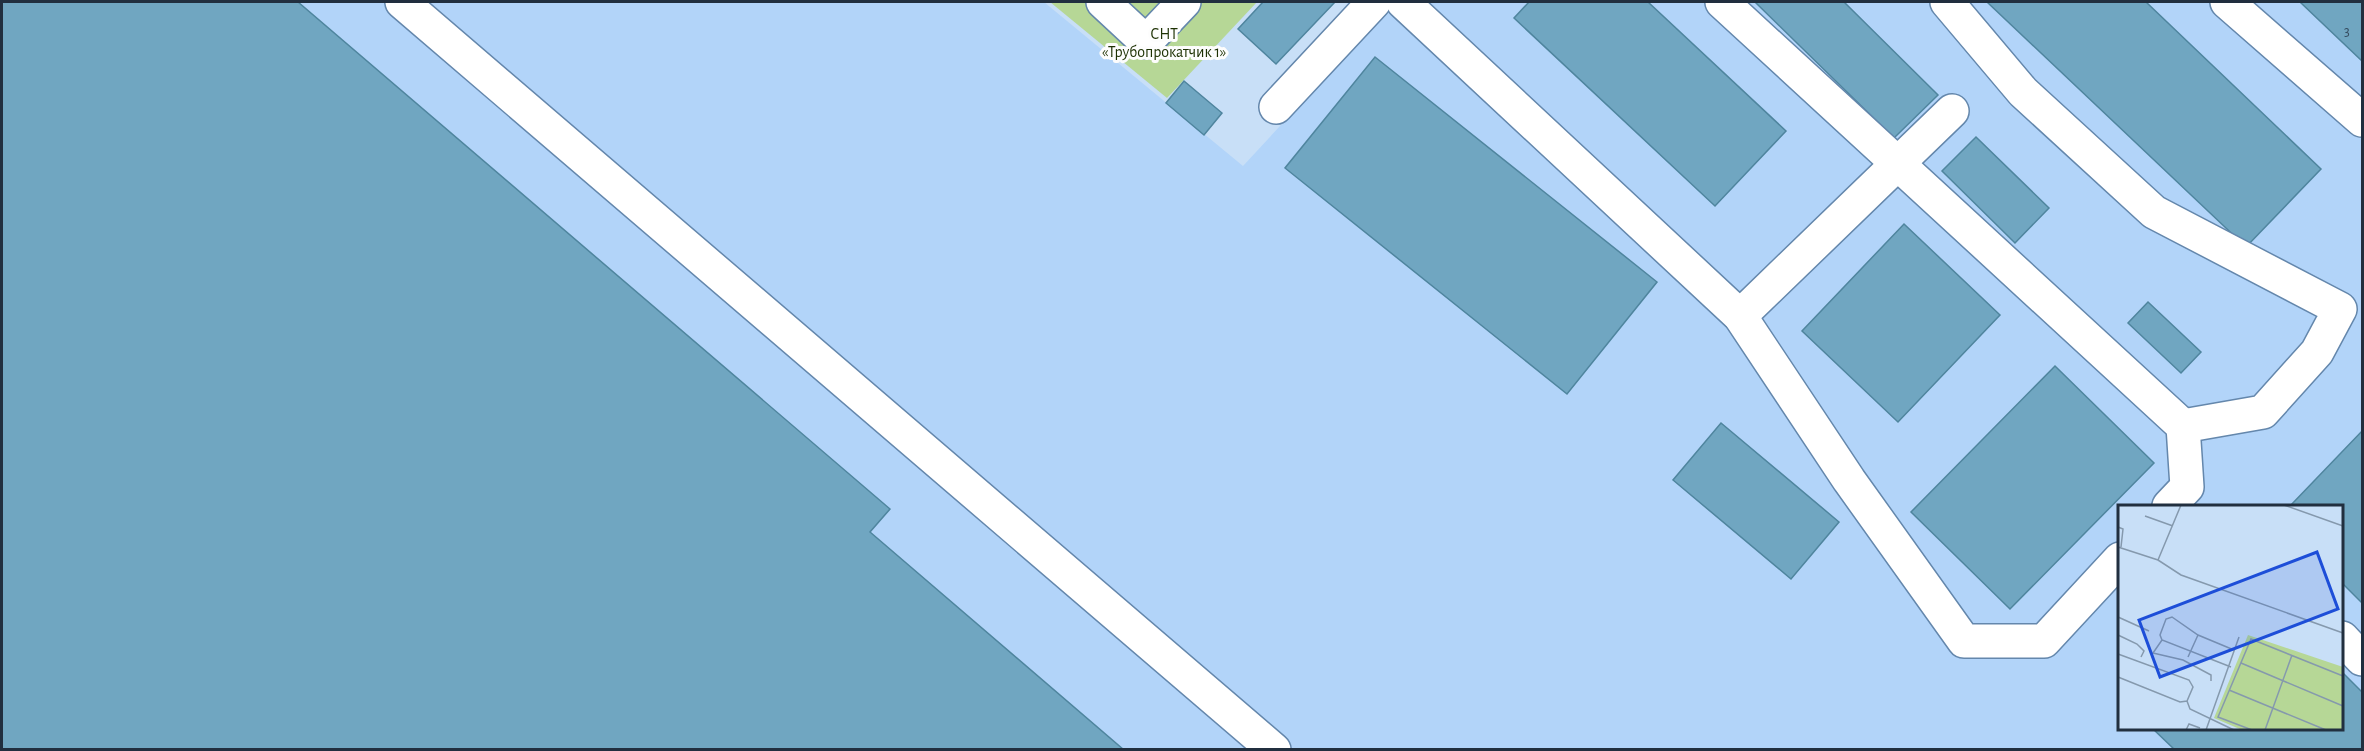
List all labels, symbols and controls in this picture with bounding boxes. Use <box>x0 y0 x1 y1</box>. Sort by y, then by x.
house number: 3 <box>2344 25 2350 39</box>
park label: СНТ «Трубопрокатчик 1» <box>1102 26 1226 61</box>
inset map <box>2118 505 2343 730</box>

